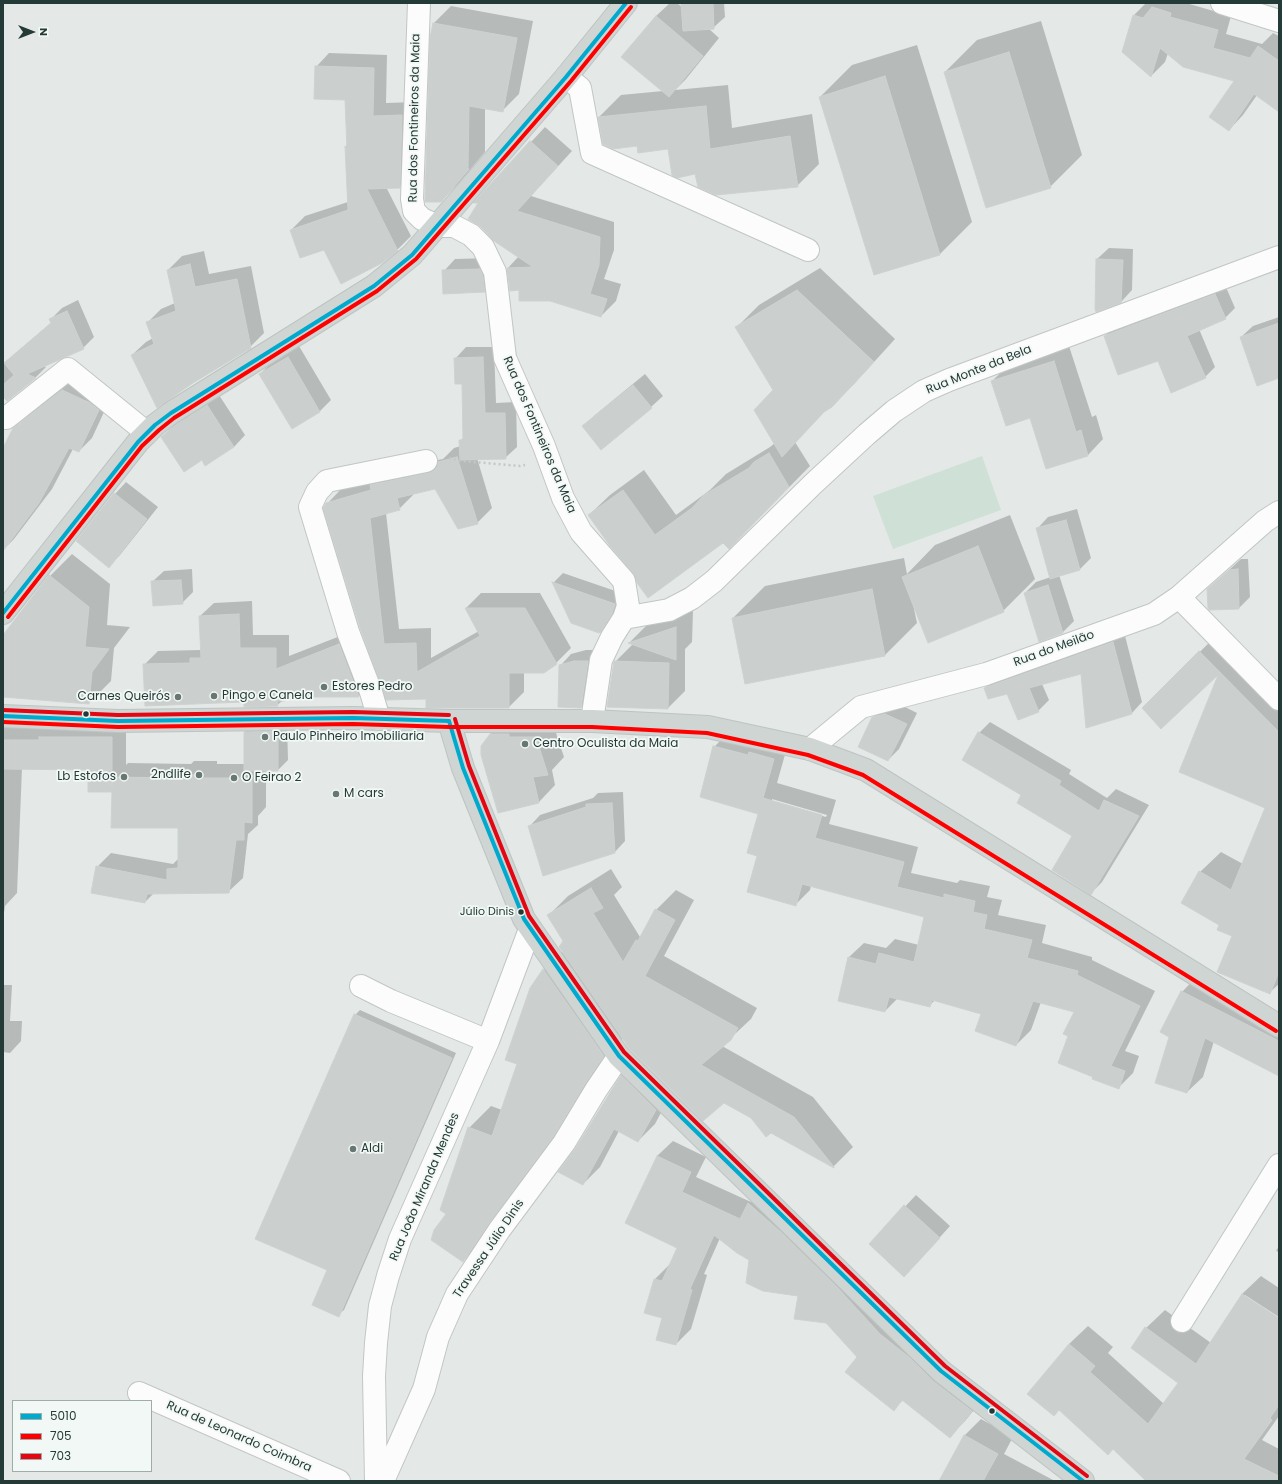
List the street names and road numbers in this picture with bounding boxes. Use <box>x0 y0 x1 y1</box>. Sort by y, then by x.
street label: Rua dos Fontineiros da Maia <box>406 33 424 203</box>
street label: Rua Monte da Bela <box>924 342 1034 398</box>
street label: Rua dos Fontineiros da Maia <box>499 354 579 516</box>
street label: Rua do Meilão <box>1012 628 1096 670</box>
street label: Rua João Miranda Mendes <box>387 1111 463 1263</box>
street label: Travessa Júlio Dinis <box>451 1197 527 1301</box>
street label: Rua de Leonardo Coimbra <box>164 1398 314 1476</box>

